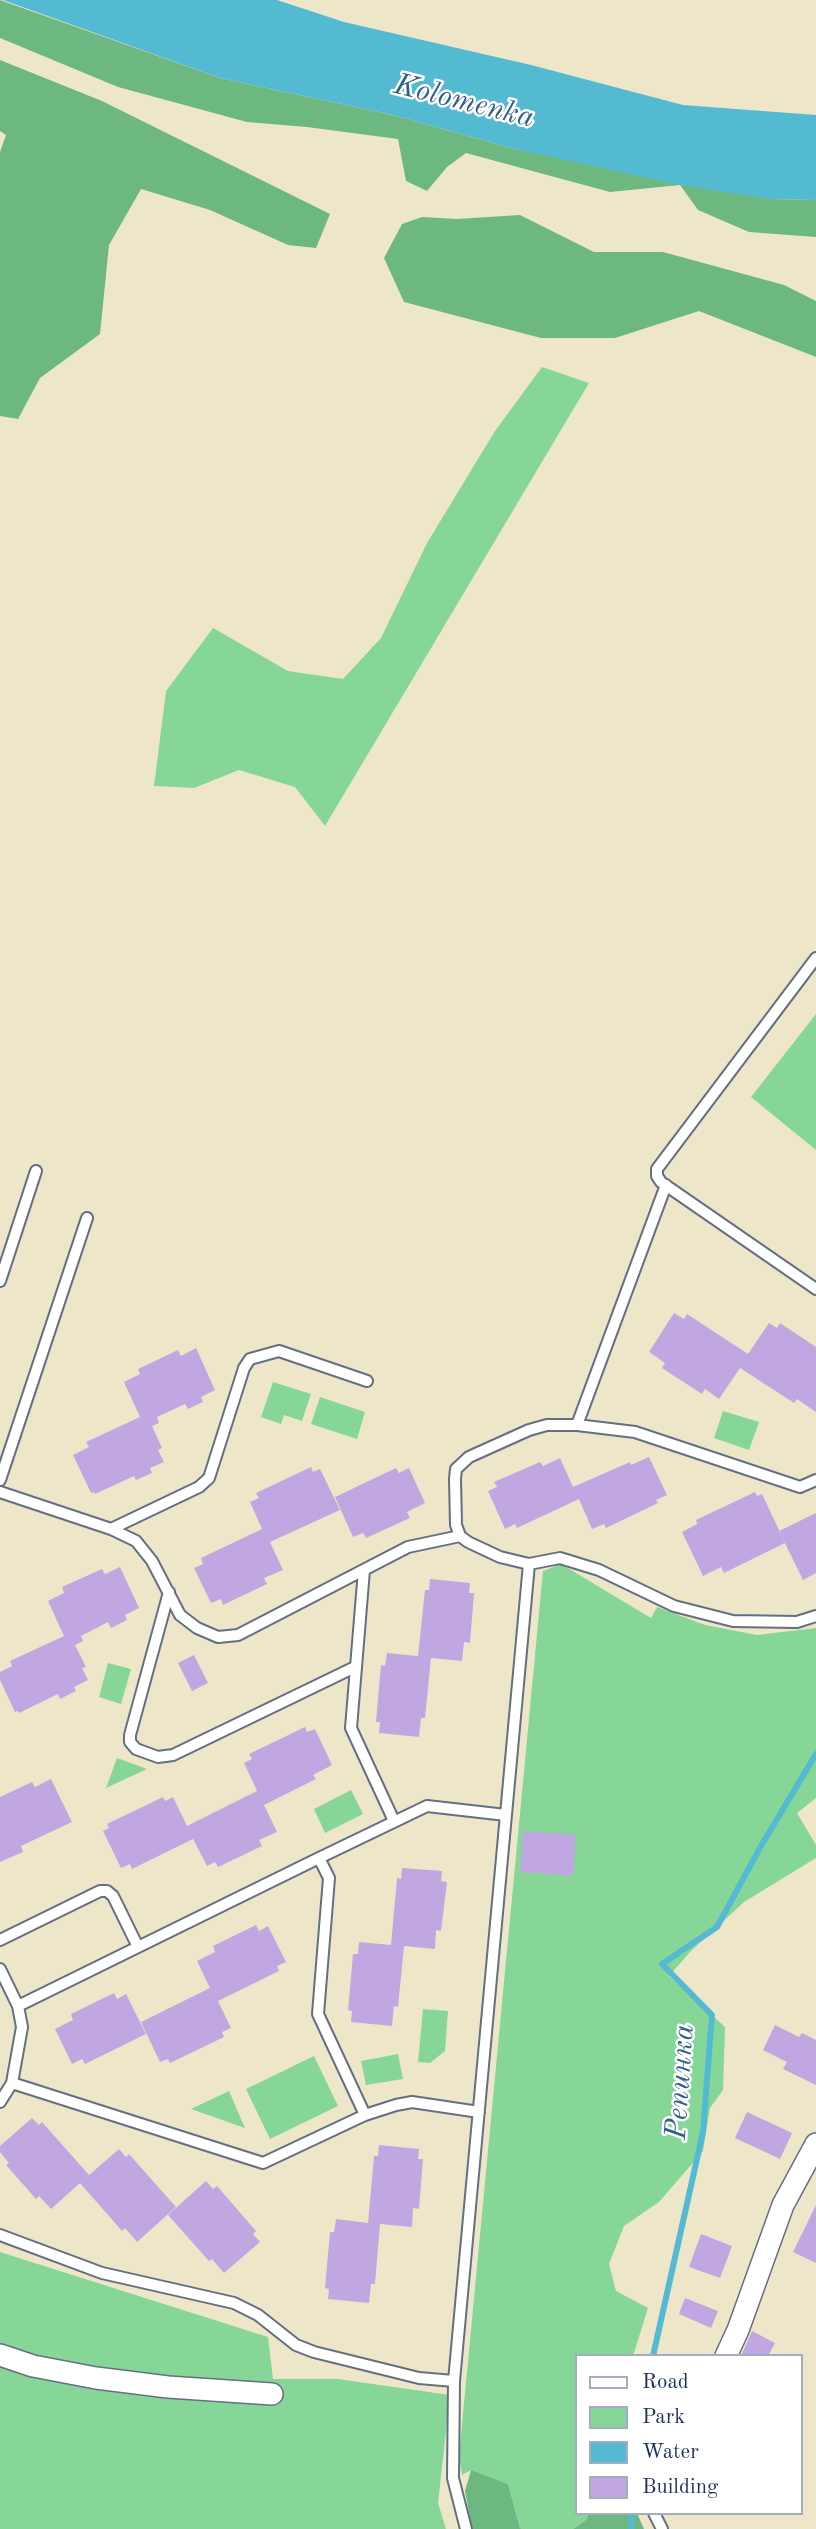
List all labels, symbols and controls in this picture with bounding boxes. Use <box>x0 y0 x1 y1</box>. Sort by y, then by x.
water label: Kolomenka <box>390 67 538 137</box>
water label: Репинка <box>659 2023 703 2141</box>
legend <box>574 2354 802 2515</box>
text: Road <box>642 2372 689 2393</box>
text: Park <box>642 2407 685 2428</box>
text: Water <box>642 2442 699 2463</box>
text: Building <box>642 2477 718 2498</box>

